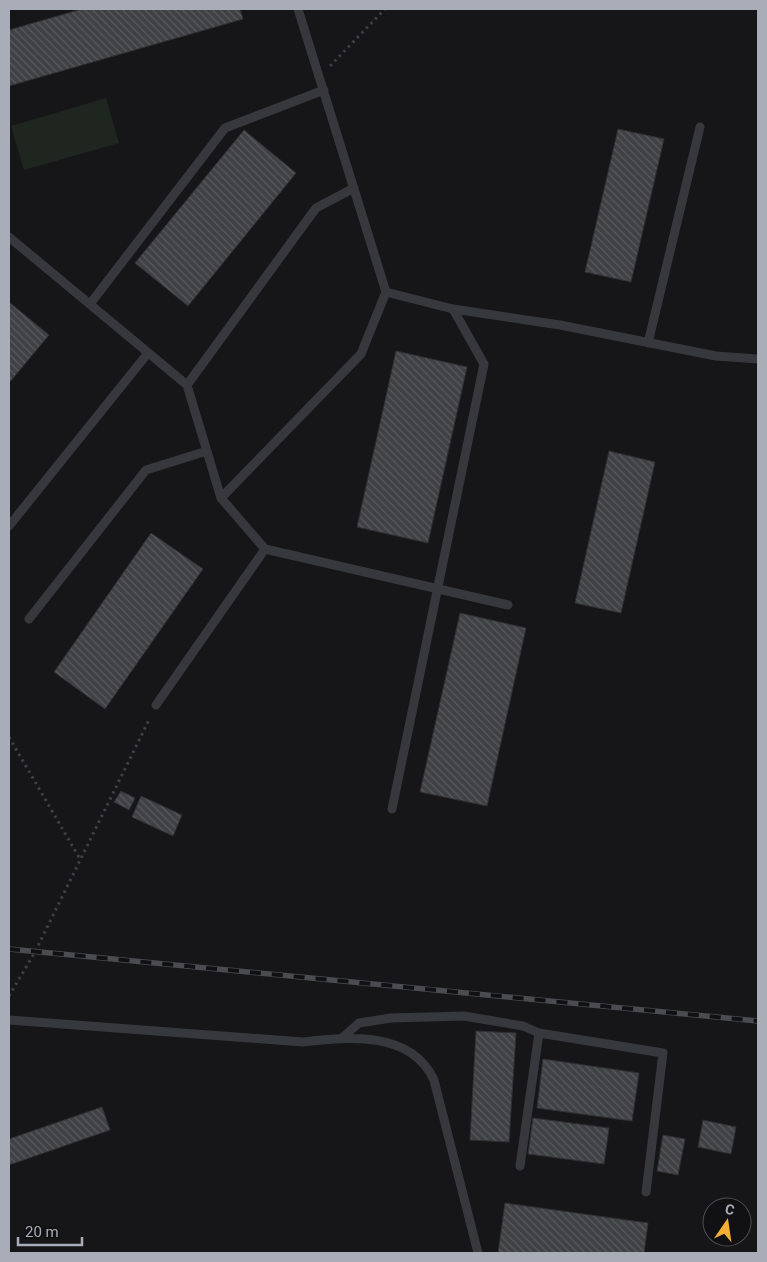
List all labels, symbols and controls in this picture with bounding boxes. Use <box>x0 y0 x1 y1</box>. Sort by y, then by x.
north arrow <box>702 1197 752 1247</box>
text: С <box>724 1201 736 1218</box>
scale bar <box>18 1214 81 1246</box>
text: 20 m <box>25 1223 59 1241</box>

